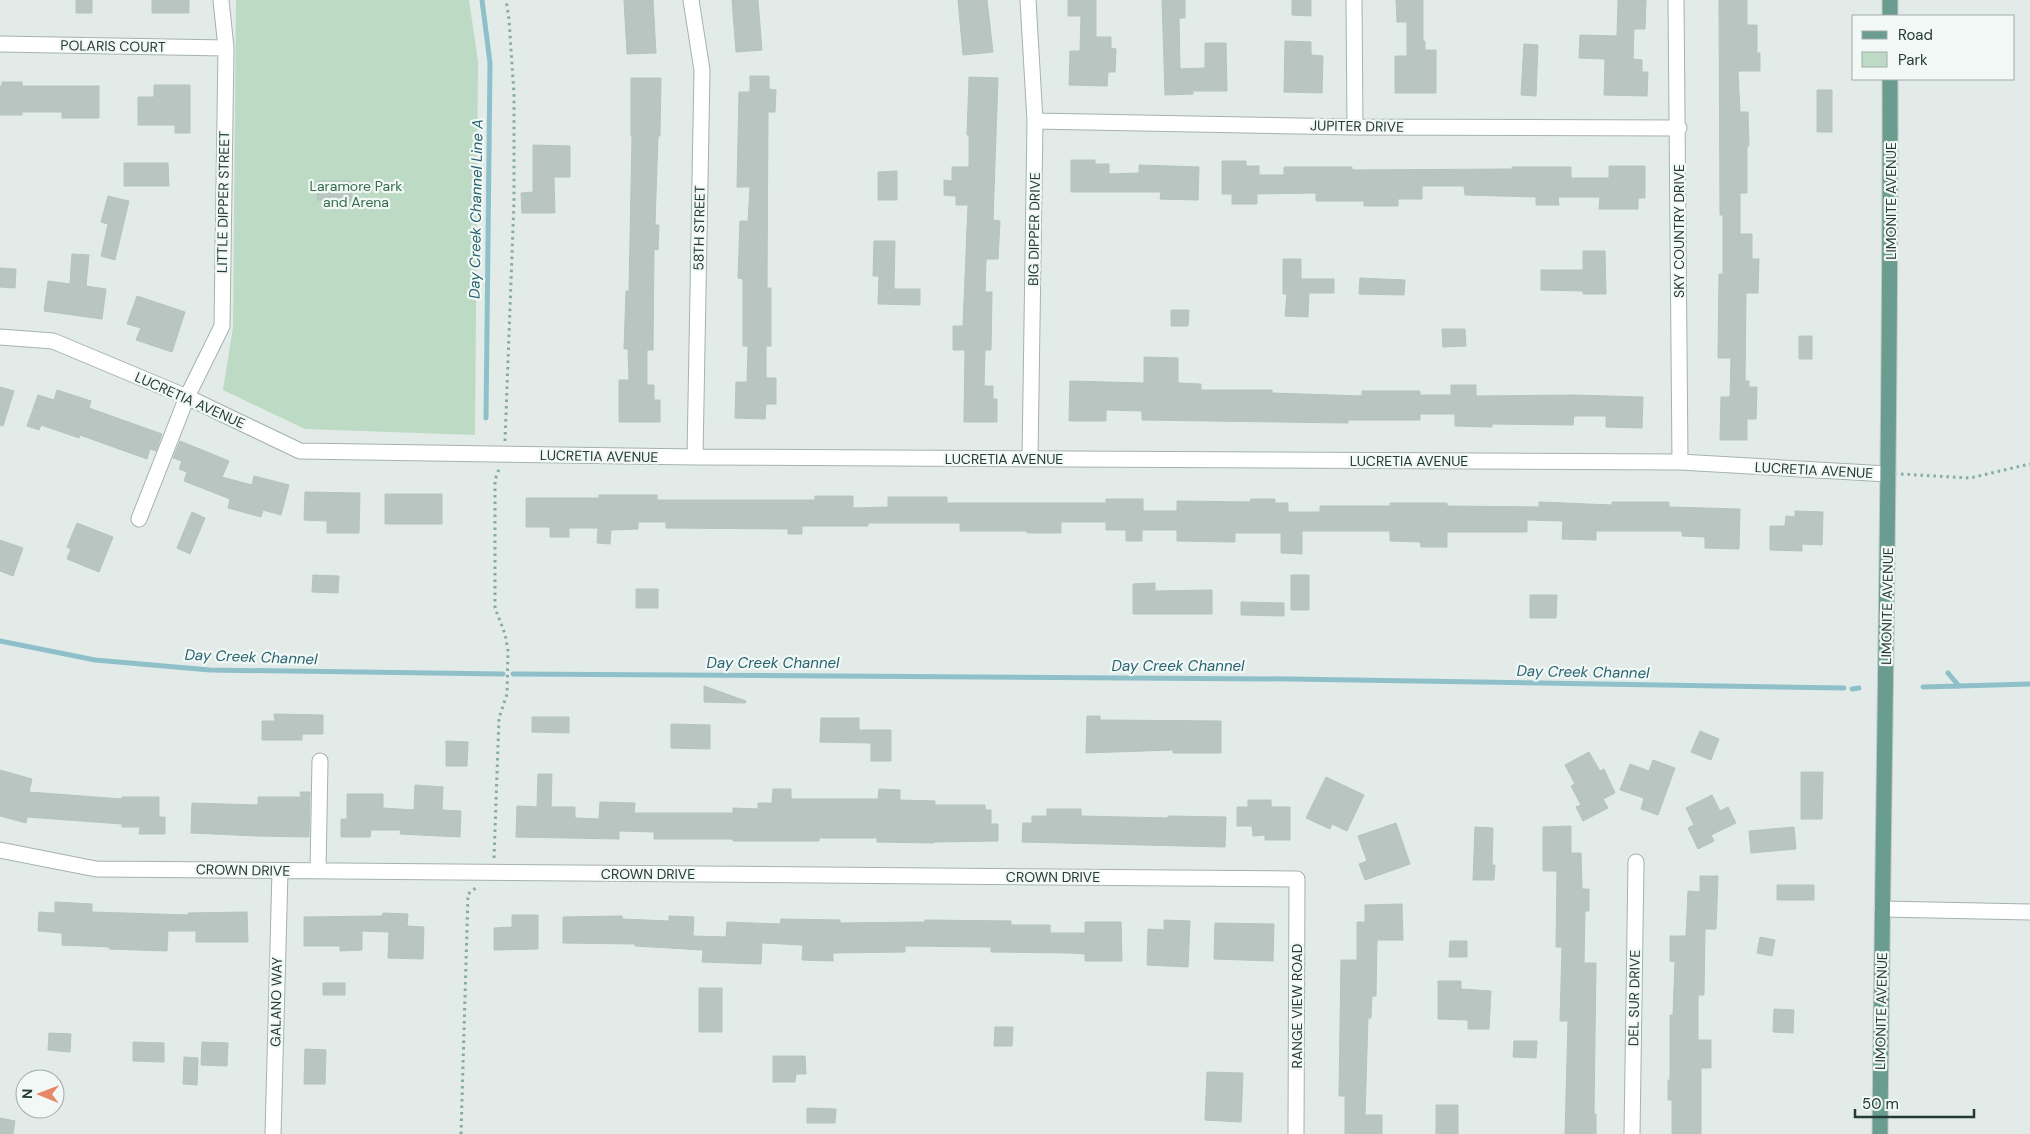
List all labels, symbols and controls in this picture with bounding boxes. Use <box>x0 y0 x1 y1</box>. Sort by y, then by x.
legend <box>1852 15 2015 80</box>
text: Road <box>1898 25 1933 45</box>
street label: POLARIS COURT <box>60 36 166 56</box>
text: Park <box>1898 50 1928 70</box>
street label: JUPITER DRIVE <box>1310 116 1404 136</box>
water label: Day Creek Channel Line A <box>464 119 488 299</box>
street label: LITTLE DIPPER STREET <box>213 131 233 273</box>
street label: LIMONITE AVENUE <box>1882 142 1900 260</box>
street label: SKY COUNTRY DRIVE <box>1670 164 1688 298</box>
street label: BIG DIPPER DRIVE <box>1024 172 1044 286</box>
park label: Laramore Park and Arena <box>310 177 402 211</box>
street label: 58TH STREET <box>689 185 709 271</box>
street label: LUCRETIA AVENUE <box>132 368 248 432</box>
street label: LUCRETIA AVENUE <box>540 446 658 466</box>
street label: LUCRETIA AVENUE <box>945 450 1063 468</box>
street label: LUCRETIA AVENUE <box>1350 452 1468 470</box>
street label: LUCRETIA AVENUE <box>1754 458 1874 482</box>
street label: LIMONITE AVENUE <box>1877 547 1897 665</box>
water label: Day Creek Channel <box>184 645 318 669</box>
water label: Day Creek Channel <box>707 653 840 673</box>
water label: Day Creek Channel <box>1112 656 1245 676</box>
water label: Day Creek Channel <box>1516 661 1650 683</box>
street label: CROWN DRIVE <box>196 860 290 880</box>
street label: CROWN DRIVE <box>601 865 695 883</box>
street label: CROWN DRIVE <box>1006 868 1100 886</box>
street label: RANGE VIEW ROAD <box>1288 944 1306 1068</box>
street label: DEL SUR DRIVE <box>1624 950 1644 1046</box>
street label: LIMONITE AVENUE <box>1871 952 1891 1070</box>
street label: GALANO WAY <box>266 957 286 1047</box>
north arrow <box>15 1069 65 1119</box>
scale bar <box>1855 1086 1974 1118</box>
text: N <box>18 1089 36 1099</box>
text: 50 m <box>1862 1094 1899 1114</box>

